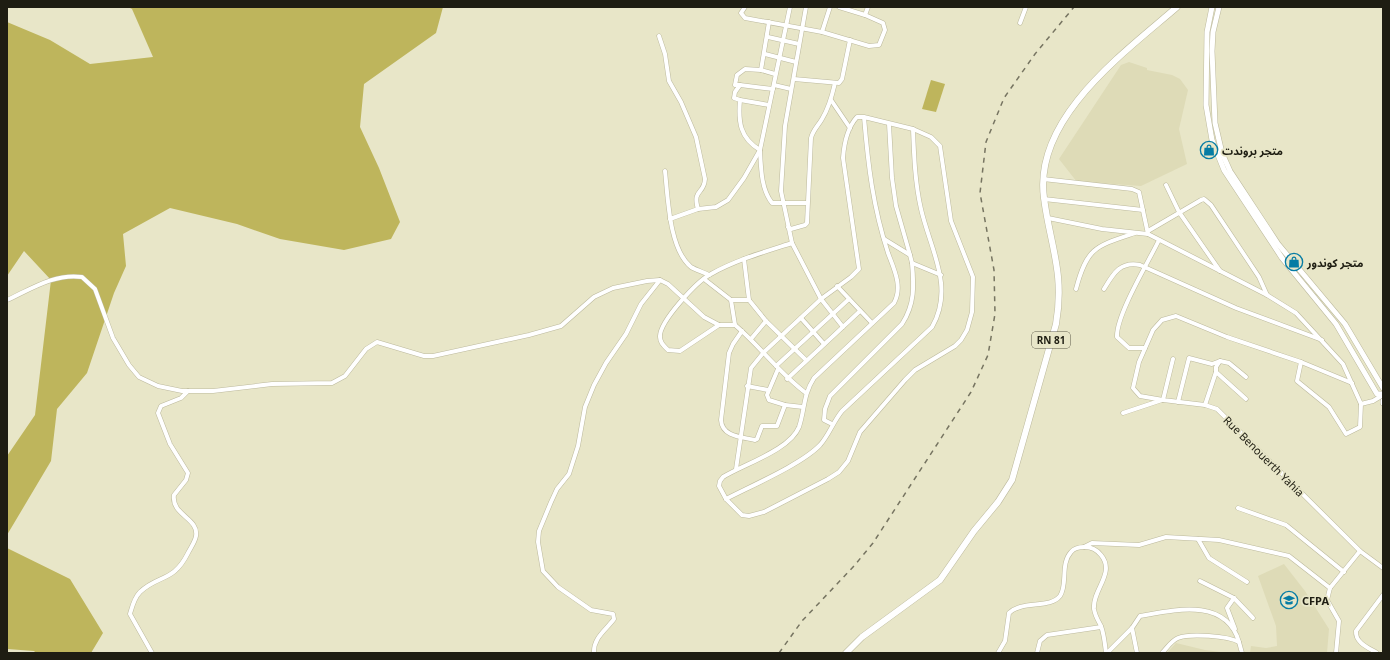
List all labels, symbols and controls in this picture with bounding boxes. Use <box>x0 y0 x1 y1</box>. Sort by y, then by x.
shop icon: متجر بروندت <box>1199 140 1219 160</box>
place label: متجر بروندت <box>1222 143 1283 158</box>
shop icon: متجر كوندور <box>1284 252 1304 272</box>
place label: متجر كوندور <box>1306 255 1363 270</box>
road number: RN 81 <box>1032 332 1070 348</box>
street label: Rue Benouerth Yahia <box>1220 412 1308 500</box>
school or university icon: CFPA <box>1279 590 1299 610</box>
place label: CFPA <box>1302 593 1329 608</box>

